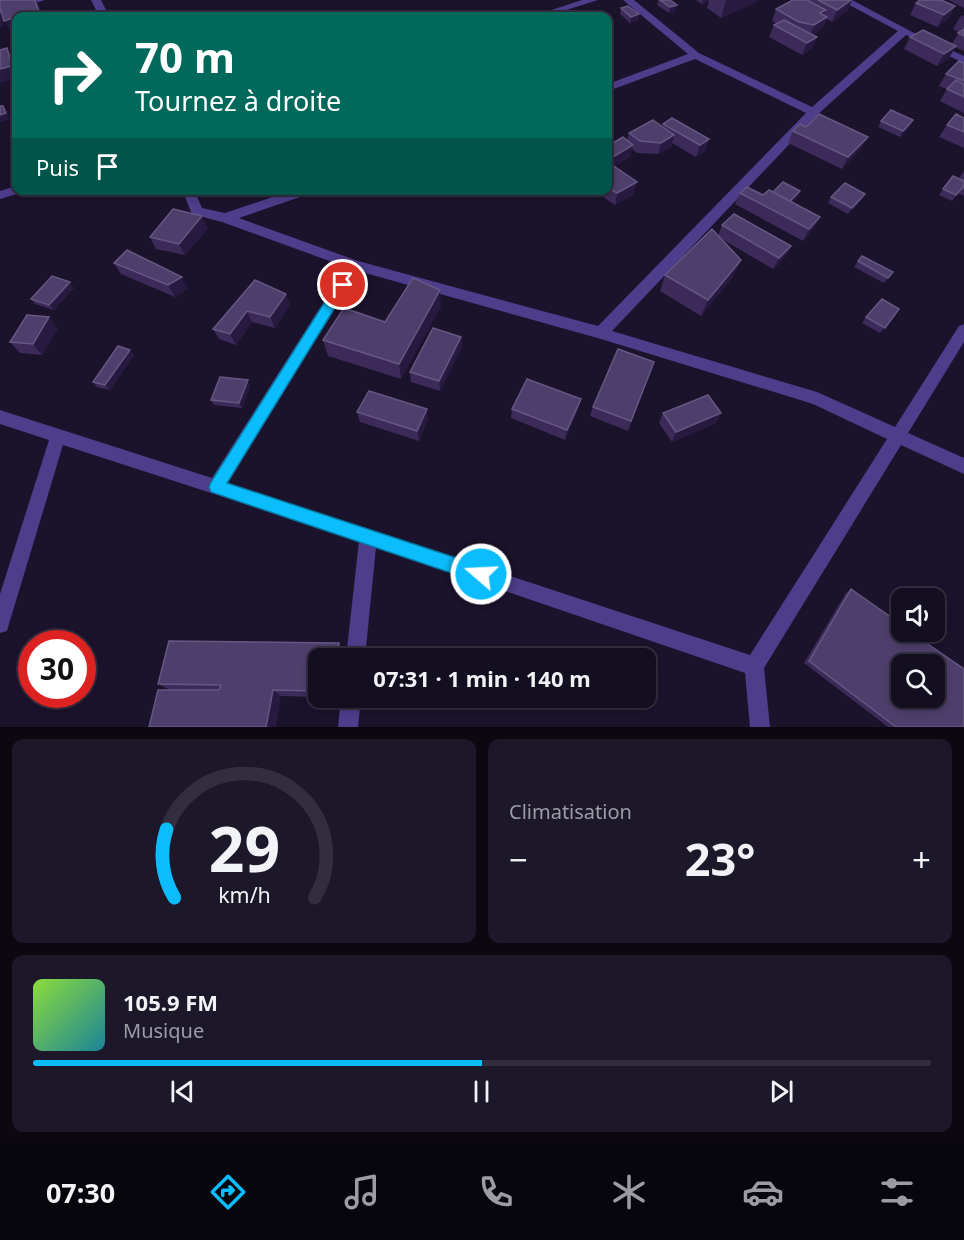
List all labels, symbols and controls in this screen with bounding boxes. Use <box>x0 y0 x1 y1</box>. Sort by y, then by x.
text: 70 m <box>135 28 235 85</box>
icon: right <box>36 36 114 114</box>
text: Tournez à droite <box>135 82 341 119</box>
icon: arrive <box>91 150 124 183</box>
text: Puis <box>36 152 79 182</box>
pin <box>317 259 368 310</box>
icon: arrive <box>326 268 359 301</box>
position arrow <box>449 542 513 606</box>
map controls <box>891 588 945 708</box>
button: sound <box>891 588 945 642</box>
speed limit sign: 30 <box>18 630 96 708</box>
button: search <box>891 654 945 708</box>
text: 07:31 · 1 min · 140 m <box>373 663 591 693</box>
text: Climatisation <box>509 798 632 825</box>
text: 29 <box>208 805 280 890</box>
text: 23° <box>685 828 755 889</box>
text: − <box>509 837 528 882</box>
text: + <box>912 837 931 882</box>
text: km/h <box>218 880 270 909</box>
text: 105.9 FM <box>123 987 218 1017</box>
text: Musique <box>123 1017 204 1044</box>
icon: previous <box>166 1075 199 1108</box>
icon: pause <box>465 1075 498 1108</box>
icon: next <box>765 1075 798 1108</box>
icon: directions <box>207 1171 249 1213</box>
icon: music <box>341 1171 383 1213</box>
icon: phone <box>475 1171 517 1213</box>
icon: climate <box>608 1171 650 1213</box>
icon: car <box>742 1171 784 1213</box>
icon: filters <box>876 1171 918 1213</box>
text: 07:30 <box>46 1174 115 1211</box>

